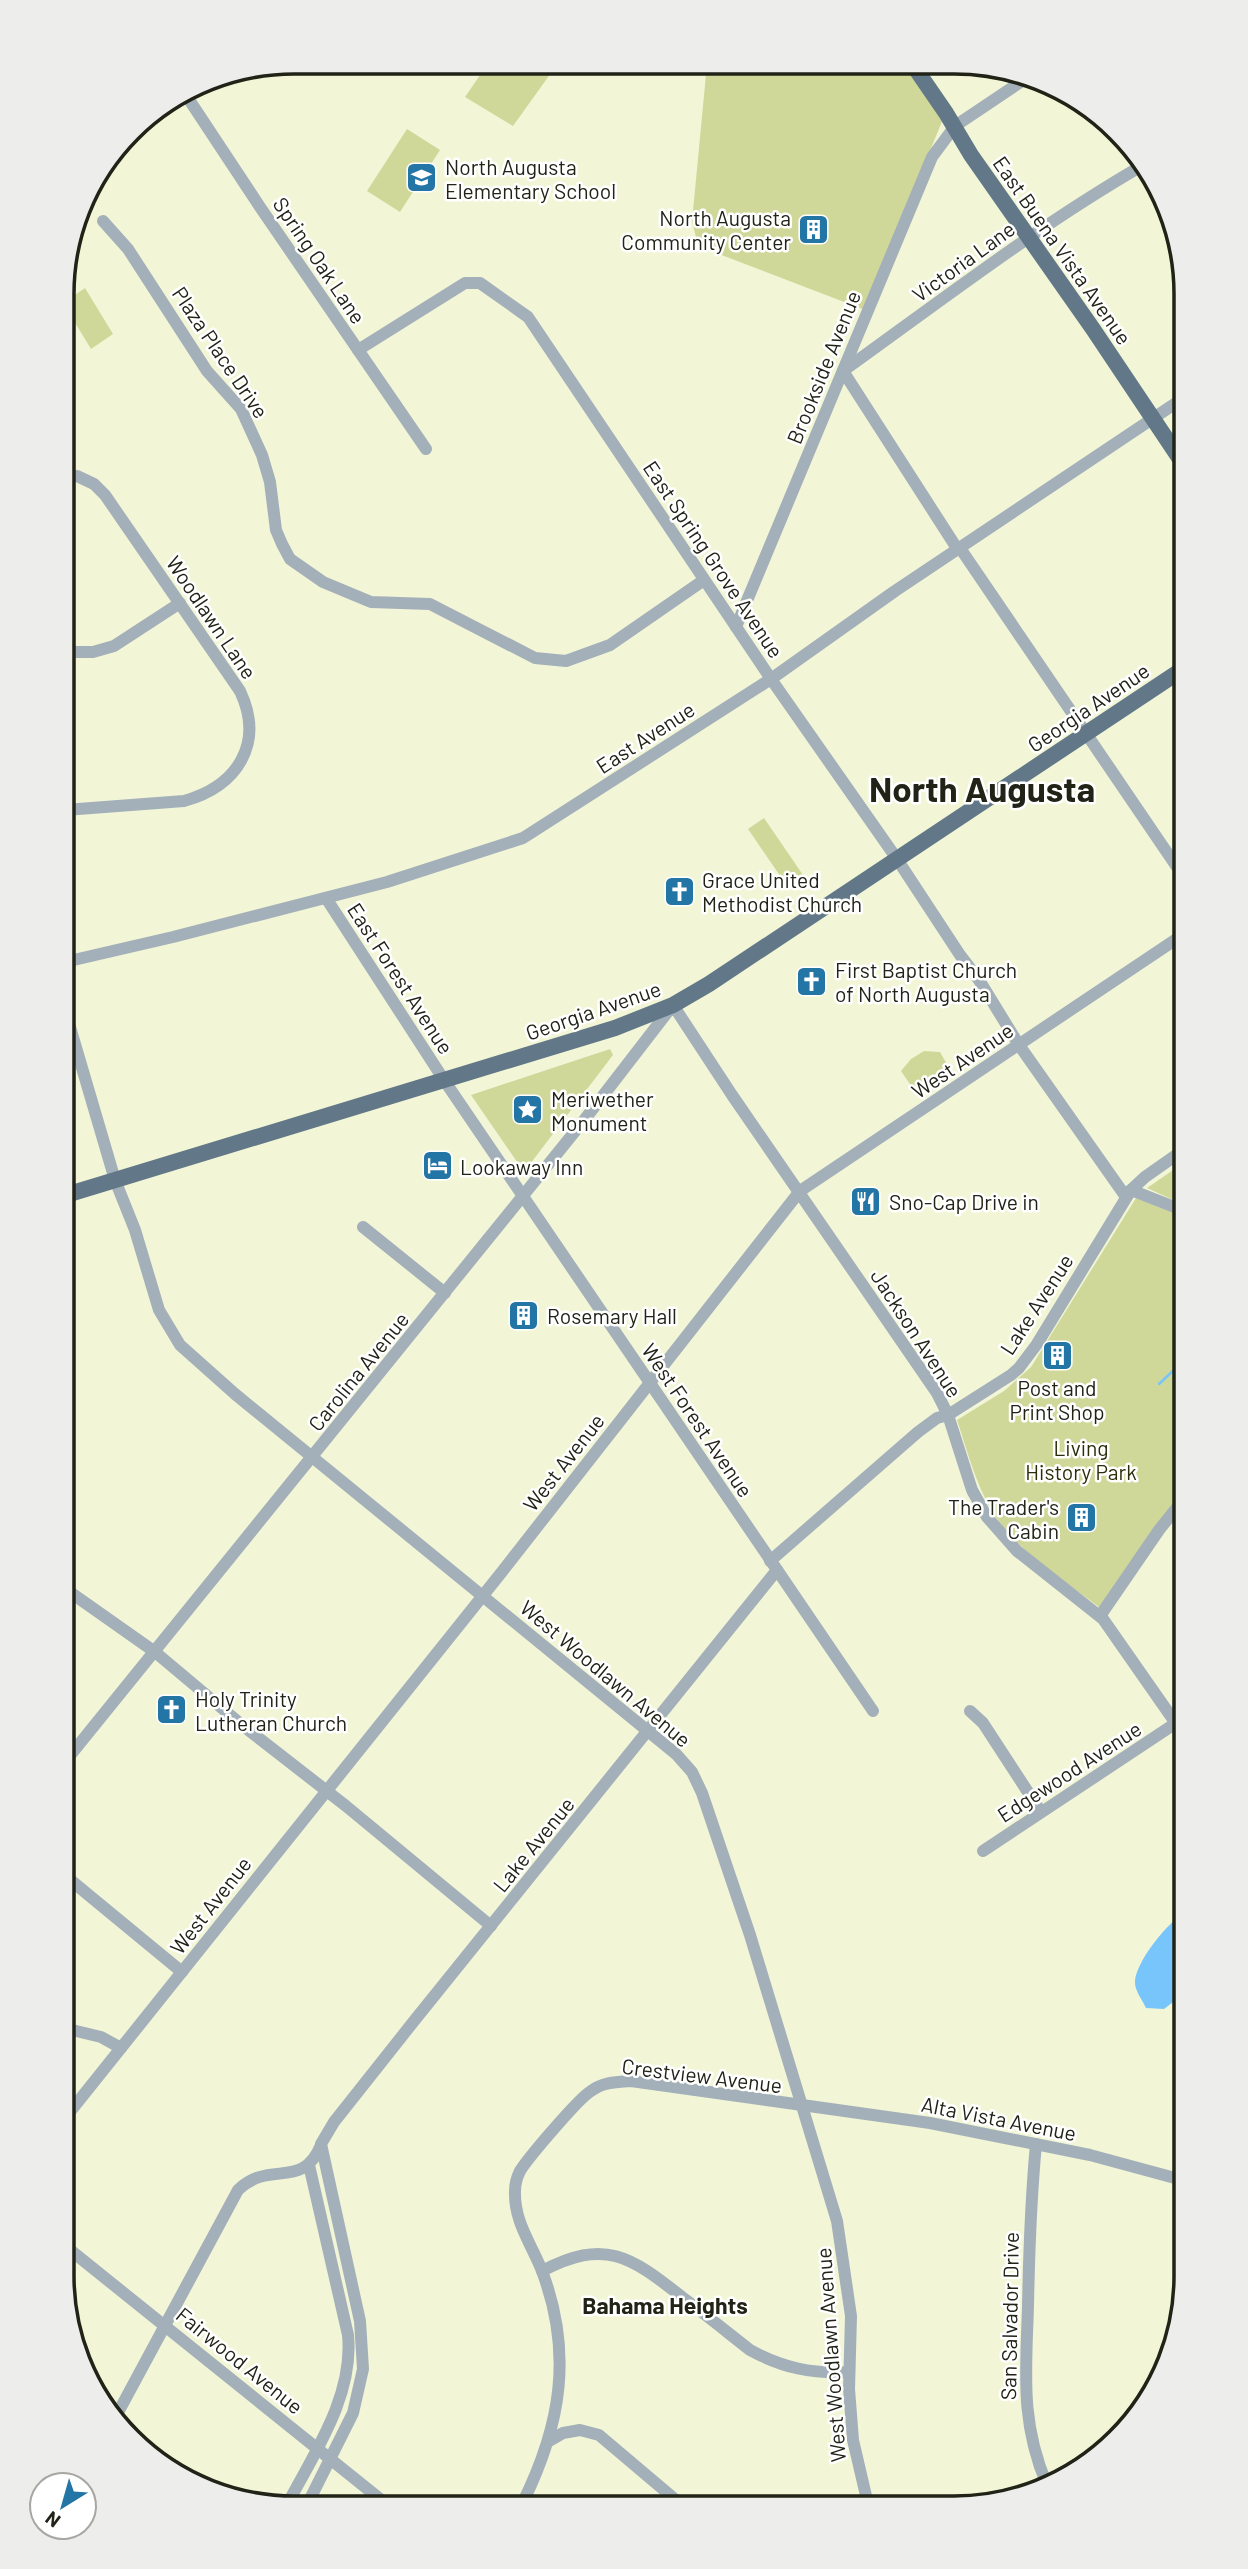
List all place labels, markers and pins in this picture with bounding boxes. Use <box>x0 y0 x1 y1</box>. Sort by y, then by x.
place label: North Augusta Elementary School <box>445 154 616 203</box>
school or university icon: North Augusta Elementary School <box>405 161 439 195</box>
place label: North Augusta Community Center <box>621 205 791 254</box>
building icon: North Augusta Community Center <box>797 212 831 246</box>
place label: Grace United Methodist Church <box>702 867 862 916</box>
church icon: Grace United Methodist Church <box>662 874 696 908</box>
place label: First Baptist Church of North Augusta <box>835 957 1017 1006</box>
church icon: First Baptist Church of North Augusta <box>795 964 829 998</box>
place label: Meriwether Monument <box>551 1086 654 1135</box>
place icon: Meriwether Monument <box>511 1093 545 1127</box>
hotel icon: Lookaway Inn <box>420 1149 454 1183</box>
place label: Lookaway Inn <box>460 1154 583 1179</box>
restaurant icon: Sno-Cap Drive in <box>849 1184 883 1218</box>
place label: Sno-Cap Drive in <box>889 1189 1039 1214</box>
building icon: Rosemary Hall <box>507 1298 541 1332</box>
place label: Rosemary Hall <box>547 1303 677 1328</box>
building icon: Post and Print Shop <box>1040 1338 1074 1372</box>
place label: Post and Print Shop <box>1009 1375 1105 1424</box>
place label: The Trader's Cabin <box>948 1494 1059 1543</box>
building icon: The Trader's Cabin <box>1065 1501 1099 1535</box>
place label: Holy Trinity Lutheran Church <box>195 1686 347 1735</box>
church icon: Holy Trinity Lutheran Church <box>155 1693 189 1727</box>

